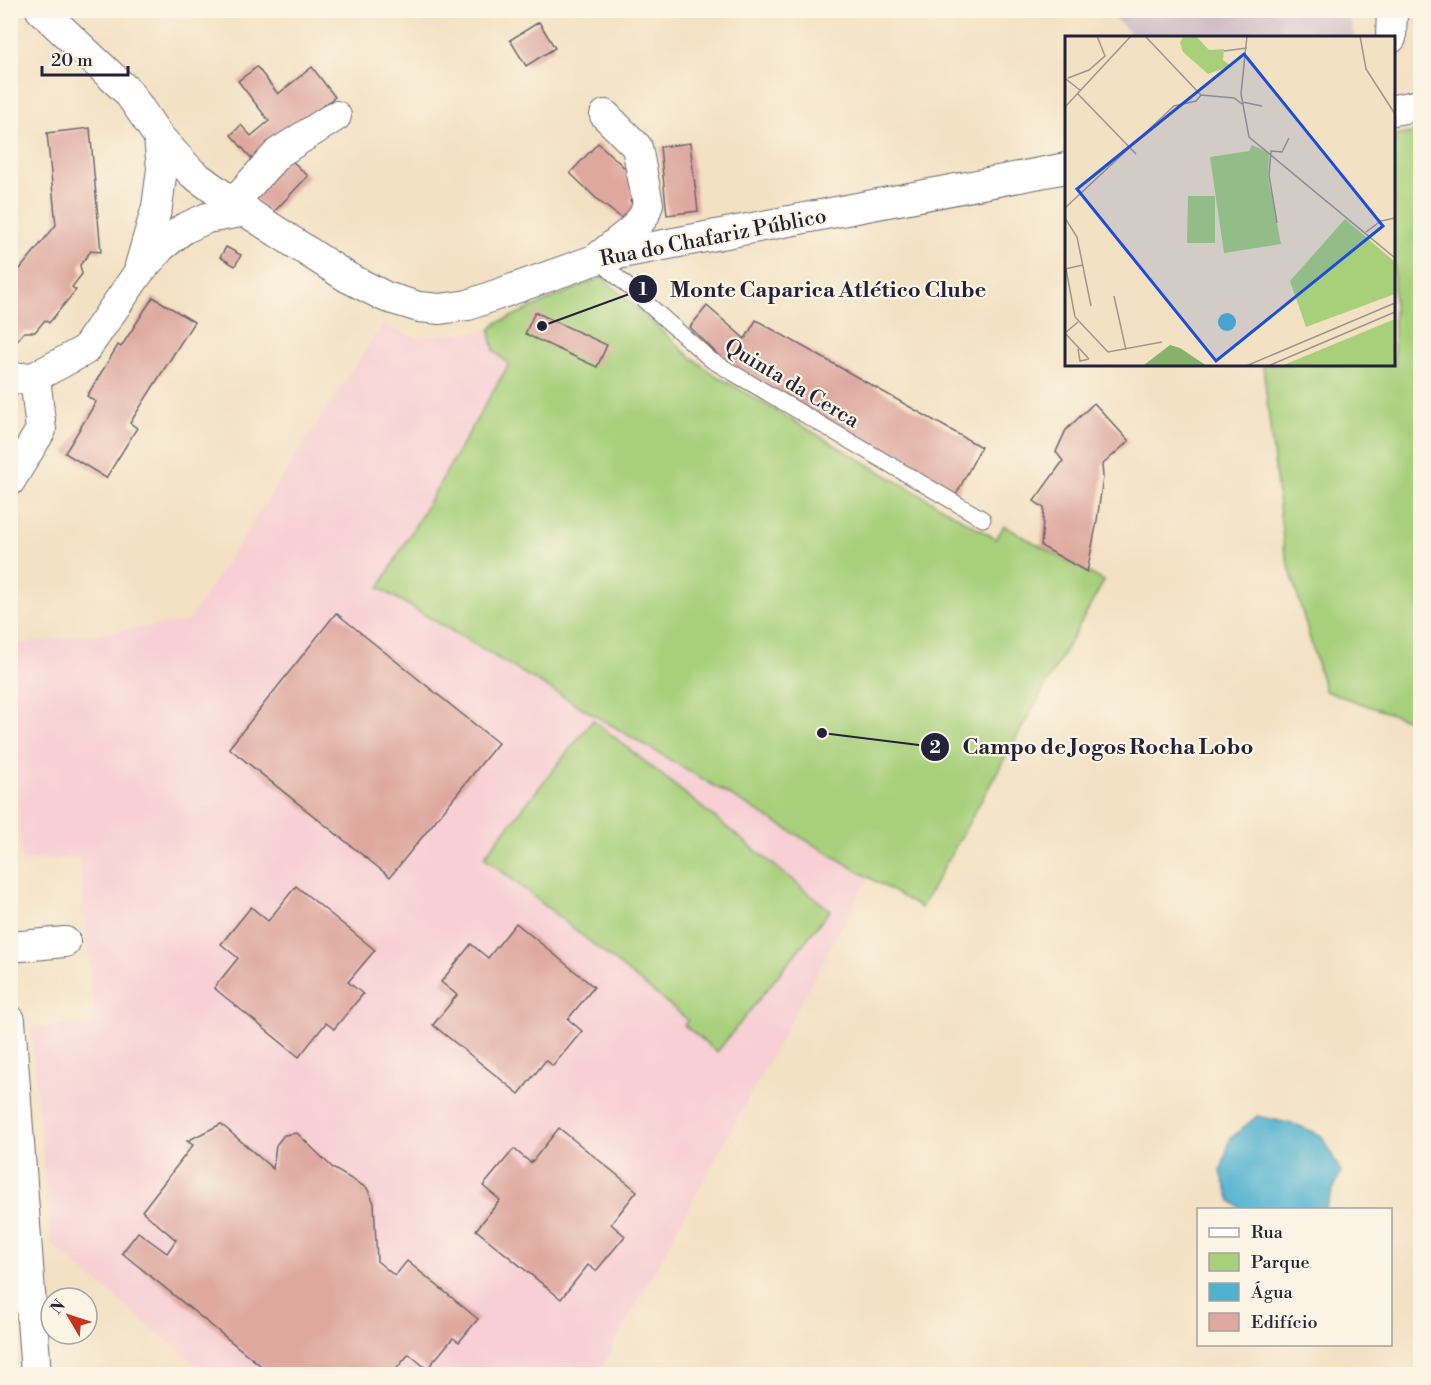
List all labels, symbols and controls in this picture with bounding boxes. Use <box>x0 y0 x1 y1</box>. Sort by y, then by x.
inset map <box>1065 36 1395 366</box>
scale bar <box>42 39 128 77</box>
text: 20 m <box>51 49 93 72</box>
street label: Rua do Chafariz Público <box>598 203 829 273</box>
callout: Monte Caparica Atlético Clube <box>628 269 999 309</box>
text: Monte Caparica Atlético Clube <box>670 277 987 304</box>
text: 1 <box>639 278 648 301</box>
street label: Quinta da Cerca <box>719 333 864 434</box>
callout: Campo de Jogos Rocha Lobo <box>920 727 1265 767</box>
text: Campo de Jogos Rocha Lobo <box>963 734 1253 761</box>
text: 2 <box>929 736 941 759</box>
legend <box>1197 1208 1392 1346</box>
text: Rua <box>1251 1221 1284 1244</box>
text: Parque <box>1251 1251 1310 1274</box>
text: Água <box>1250 1281 1293 1304</box>
north arrow <box>39 1286 99 1346</box>
text: N <box>46 1296 70 1318</box>
text: Edifício <box>1251 1311 1318 1334</box>

